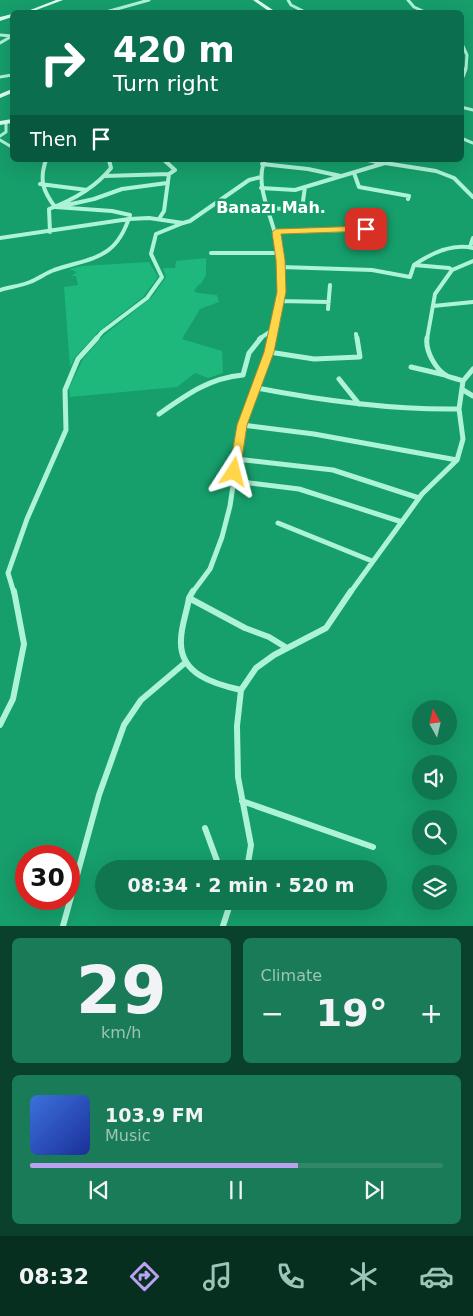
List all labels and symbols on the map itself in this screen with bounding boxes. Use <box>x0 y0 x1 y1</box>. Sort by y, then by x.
district label: Banazı Mah. <box>216 198 326 217</box>
pin <box>345 208 387 250</box>
position arrow <box>207 445 259 497</box>
north arrow <box>412 700 458 745</box>
speed limit sign: 30 <box>15 845 80 910</box>

